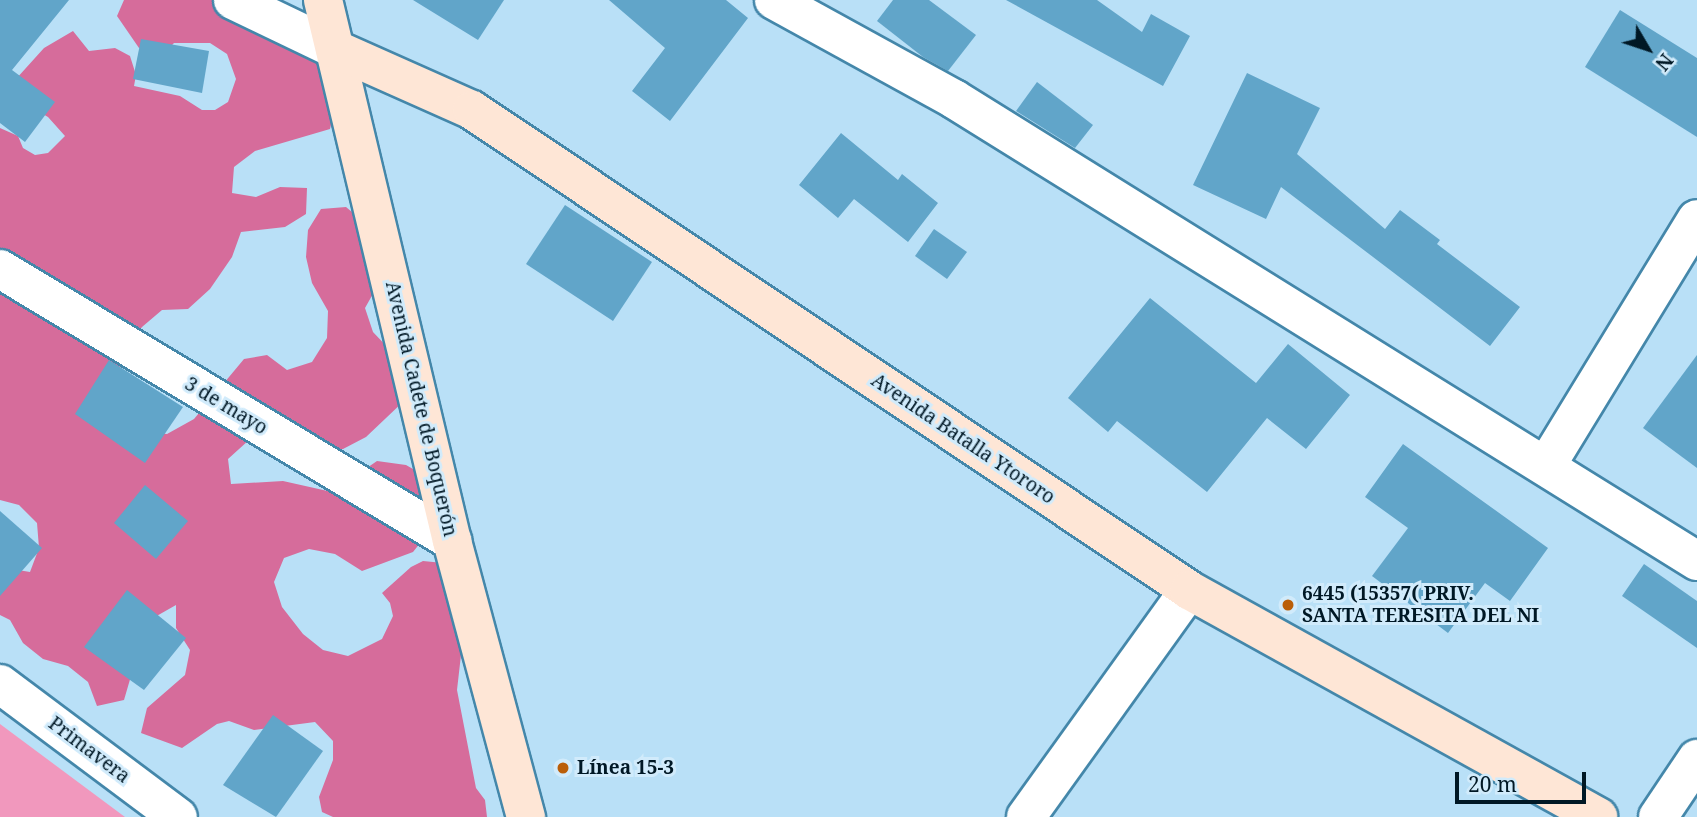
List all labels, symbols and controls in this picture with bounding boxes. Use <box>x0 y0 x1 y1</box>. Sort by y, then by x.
north arrow <box>1613 14 1683 84</box>
text: N <box>1650 48 1679 76</box>
street label: Avenida Cadete de Boquerón <box>381 279 461 539</box>
street label: Avenida Batalla Ytororo <box>867 369 1059 509</box>
street label: 3 de mayo <box>181 372 271 440</box>
place label: 6445 (15357( PRIV. SANTA TERESITA DEL NI <box>1302 583 1539 627</box>
marker: 6445 (15357( PRIV. SANTA TERESITA DEL NI <box>1280 597 1296 613</box>
street label: Primavera <box>44 712 134 788</box>
place label: Línea 15-3 <box>577 757 674 779</box>
scale bar <box>1459 758 1590 802</box>
marker: Línea 15-3 <box>555 760 571 776</box>
text: 20 m <box>1468 770 1517 798</box>

